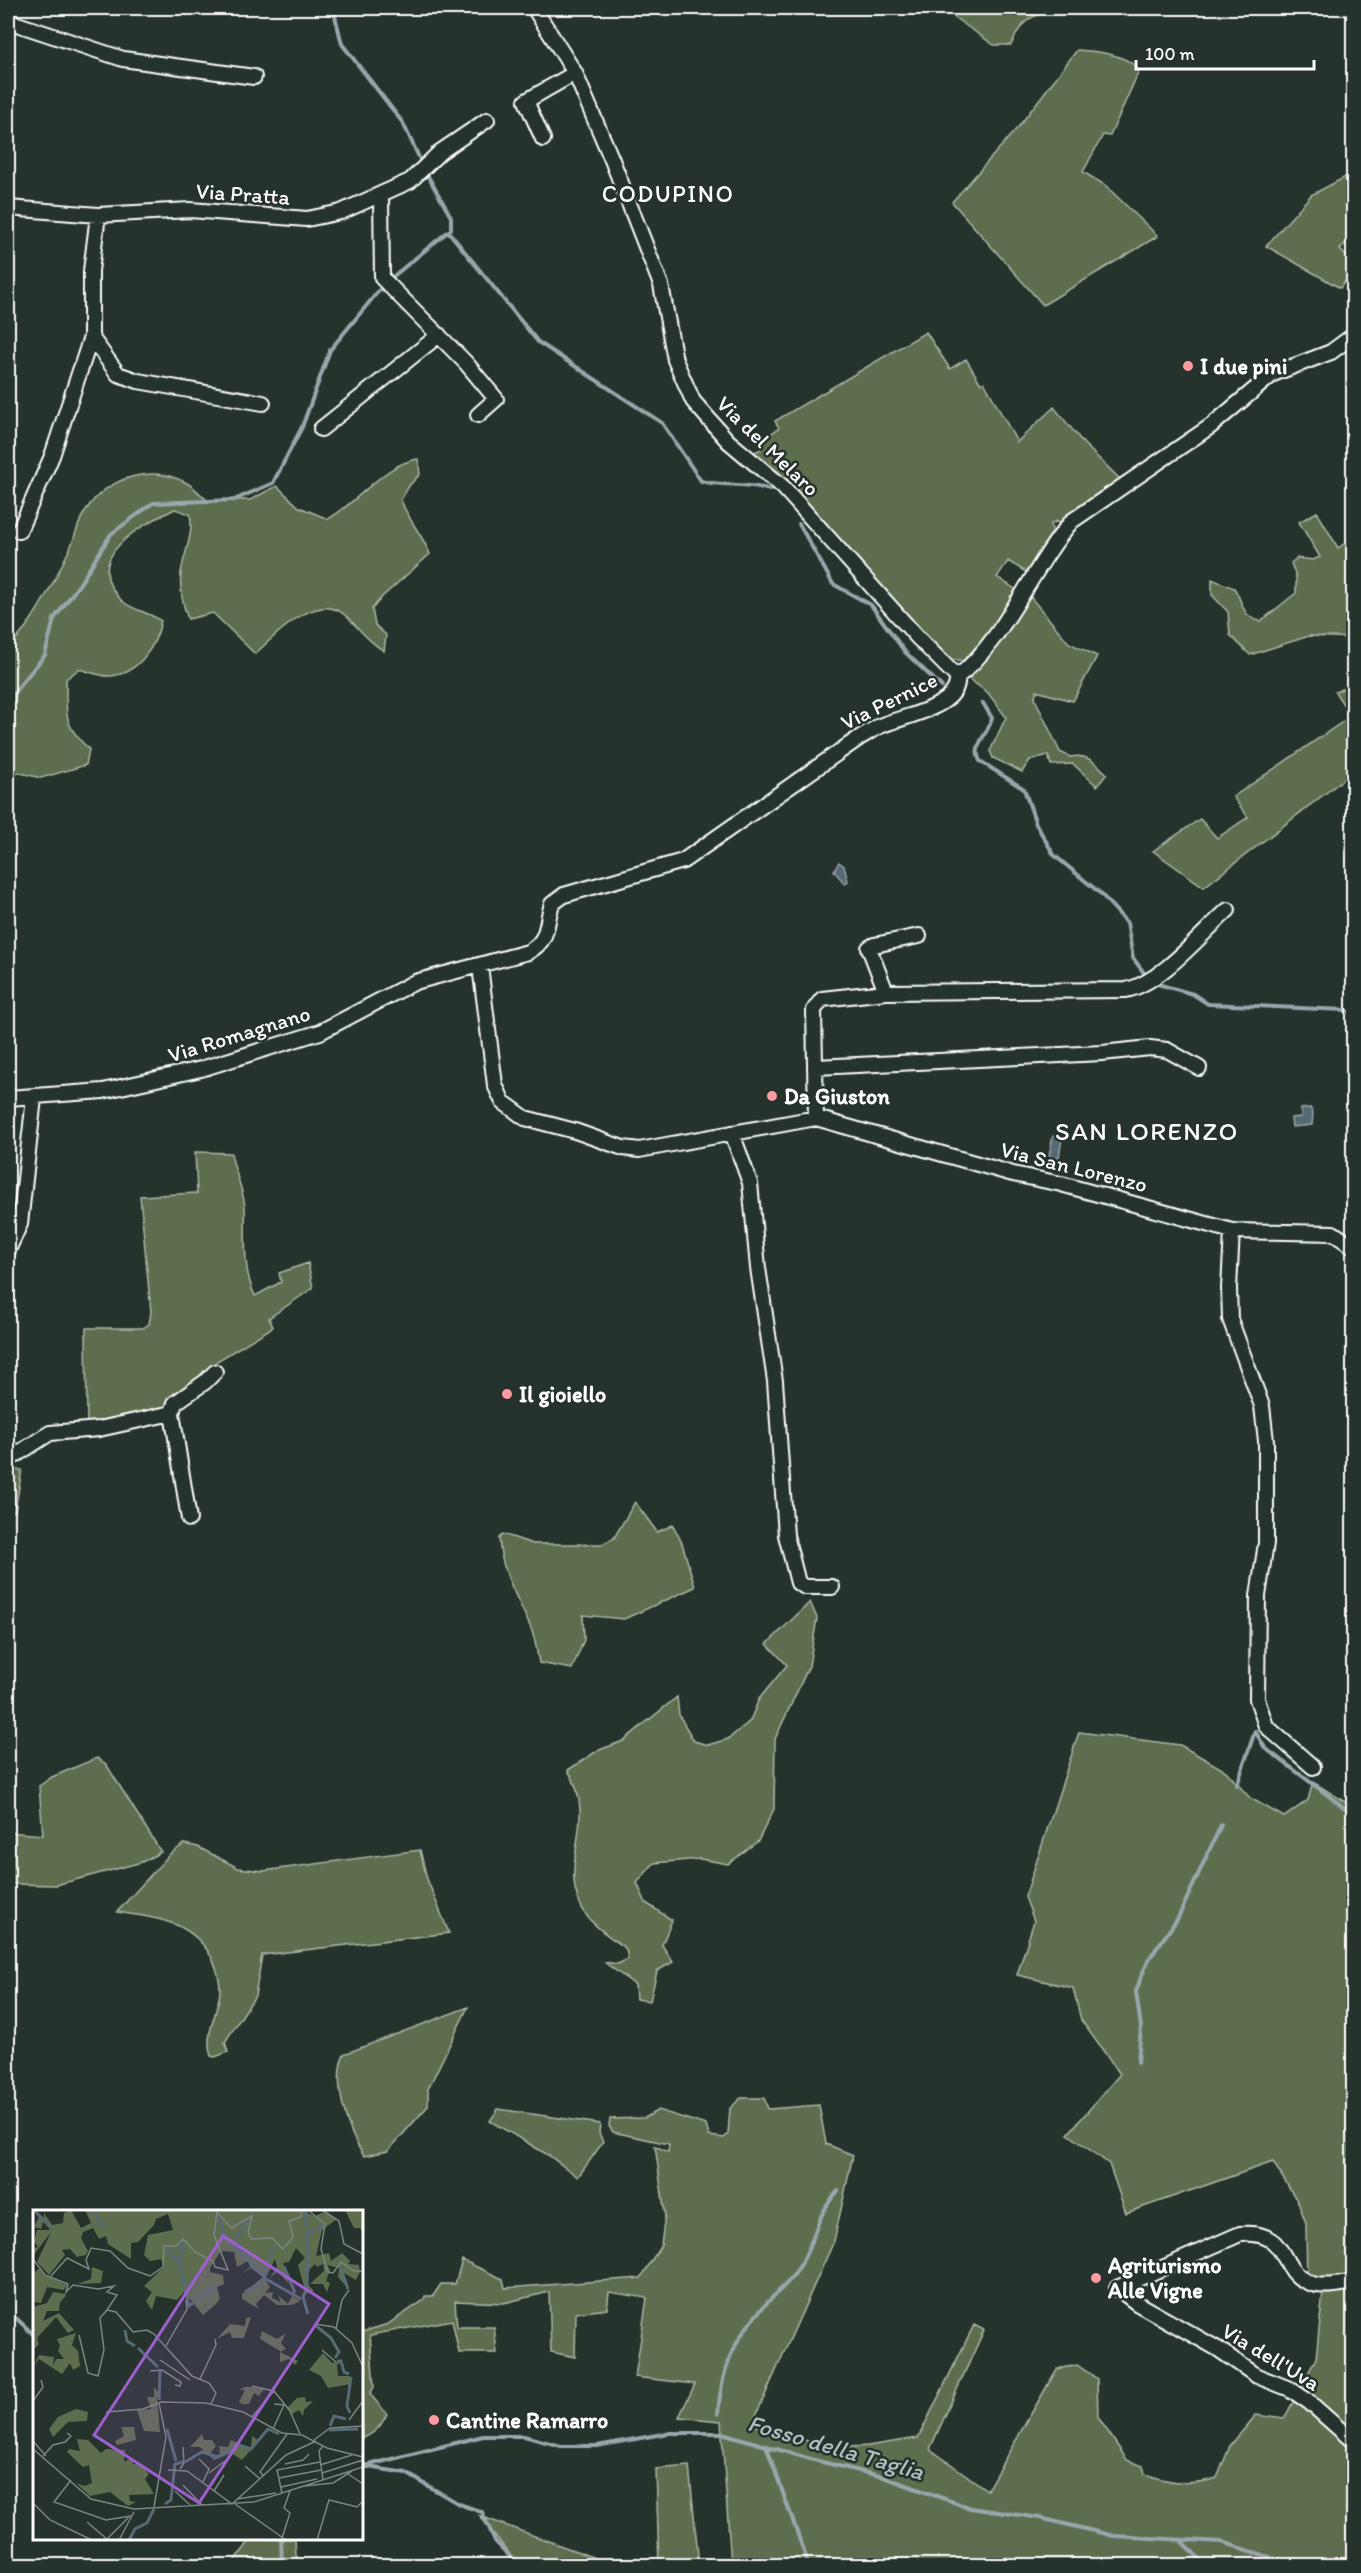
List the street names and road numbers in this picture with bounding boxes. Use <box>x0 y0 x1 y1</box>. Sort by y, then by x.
street label: Via Pratta <box>195 177 291 211</box>
street label: Via del Melaro <box>711 390 825 502</box>
street label: Via Pernice <box>836 666 942 736</box>
street label: Via Romagnano <box>165 1000 313 1068</box>
street label: Via San Lorenzo <box>998 1136 1150 1198</box>
street label: Via dell'Uva <box>1217 2317 1325 2397</box>

